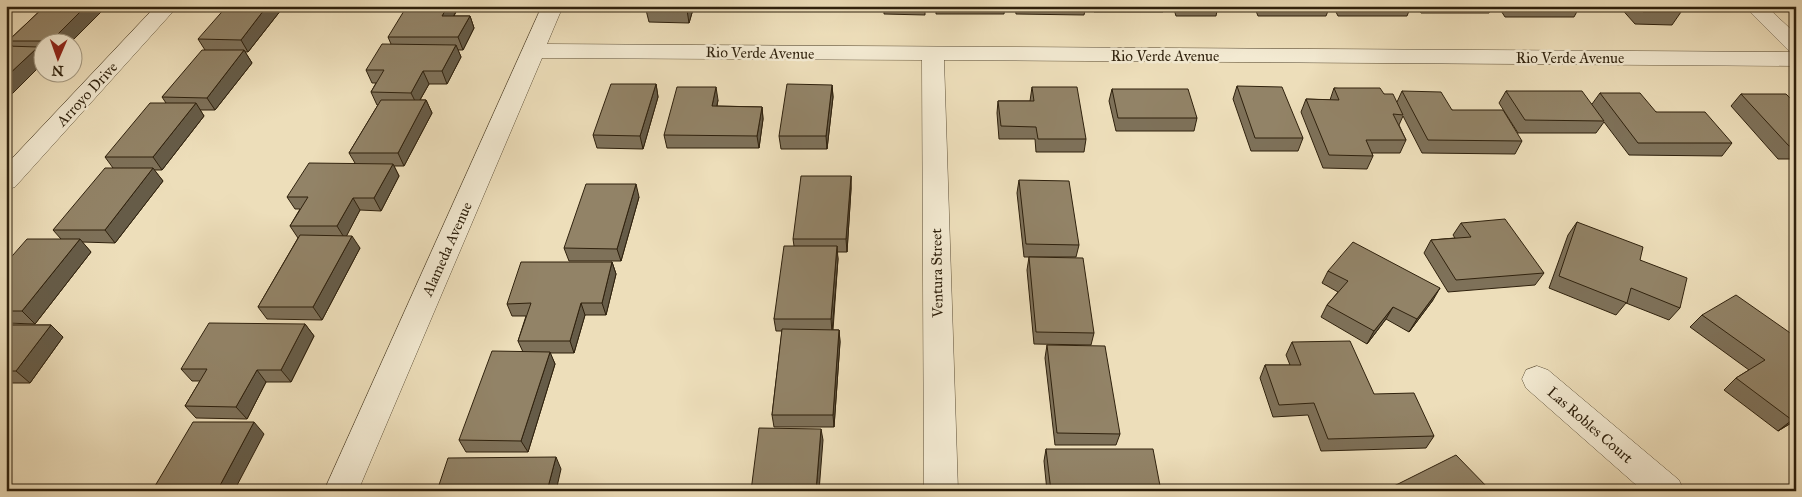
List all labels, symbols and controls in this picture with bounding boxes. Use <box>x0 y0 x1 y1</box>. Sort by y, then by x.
north arrow <box>32 32 82 82</box>
street label: Rio Verde Avenue <box>705 43 815 63</box>
street label: Rio Verde Avenue <box>1111 47 1219 65</box>
street label: Rio Verde Avenue <box>1516 49 1624 67</box>
street label: Arroyo Drive <box>52 58 121 131</box>
text: N <box>51 62 64 79</box>
street label: Alameda Avenue <box>418 199 476 300</box>
street label: Ventura Street <box>927 227 947 319</box>
street label: Las Robles Court <box>1544 383 1637 467</box>

